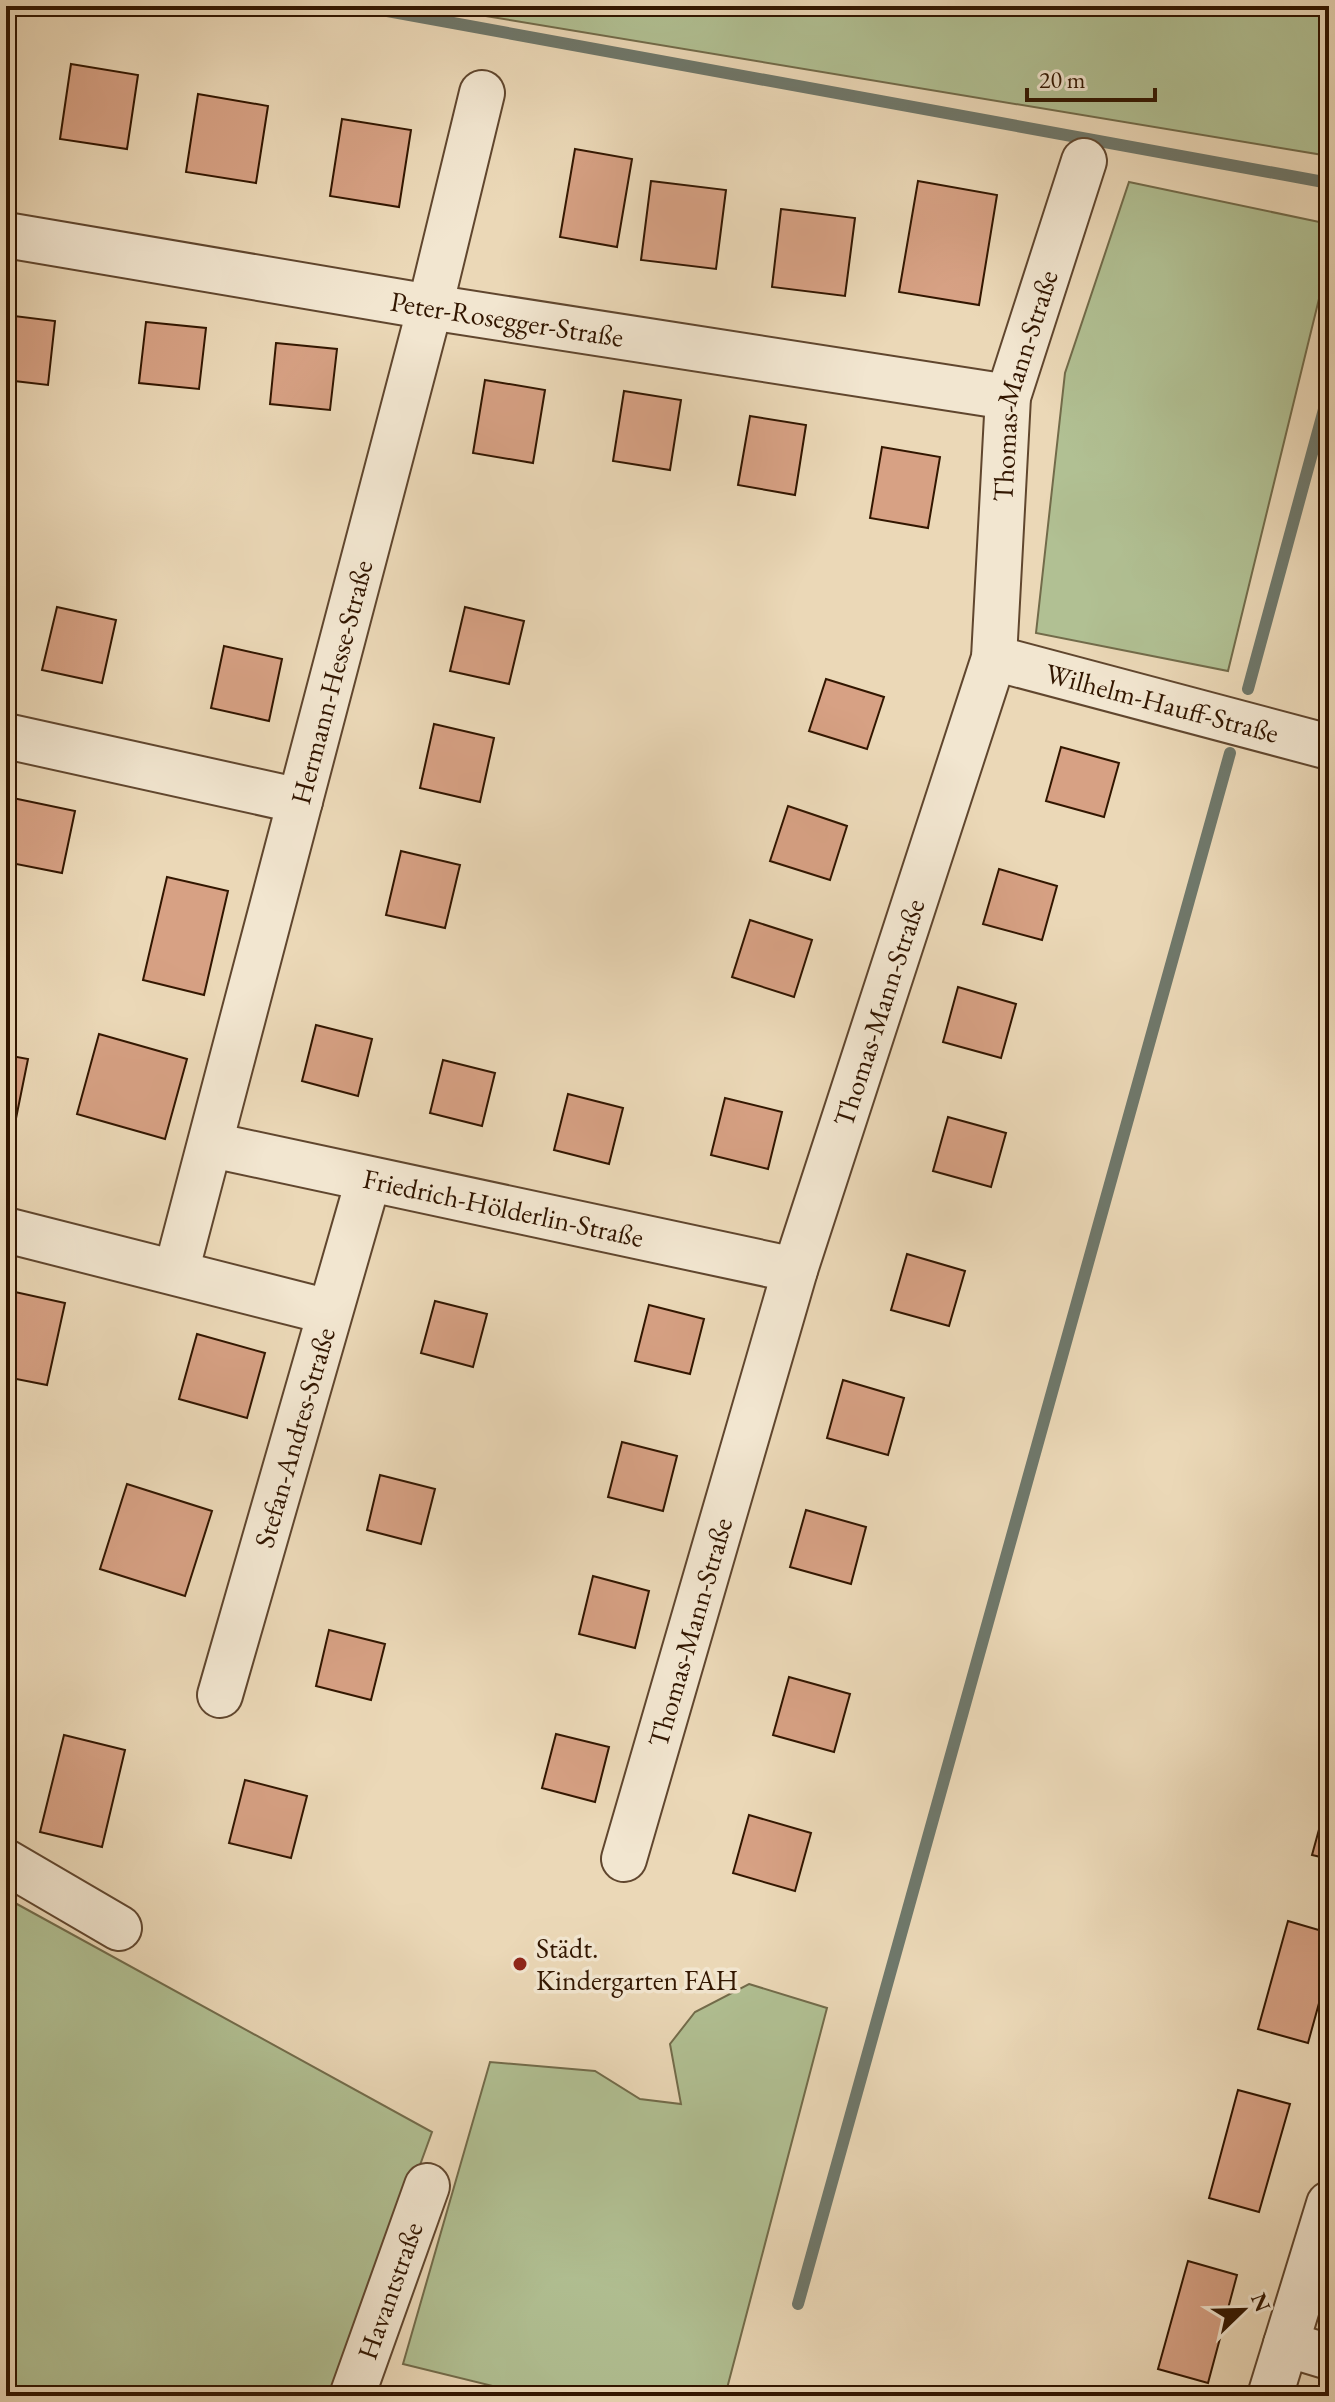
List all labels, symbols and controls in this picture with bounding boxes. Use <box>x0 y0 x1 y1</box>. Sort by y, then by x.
scale bar <box>1027 52 1155 102</box>
text: 20 m <box>1039 64 1086 95</box>
street label: Thomas-Mann-Straße <box>984 265 1066 503</box>
street label: Peter-Rosegger-Straße <box>388 283 626 355</box>
street label: Hermann-Hesse-Straße <box>282 556 381 808</box>
street label: Wilhelm-Hauff-Straße <box>1042 654 1283 751</box>
street label: Thomas-Mann-Straße <box>825 894 933 1131</box>
street label: Friedrich-Hölderlin-Straße <box>360 1160 647 1255</box>
street label: Stefan-Andres-Straße <box>245 1323 343 1552</box>
street label: Thomas-Mann-Straße <box>639 1513 740 1751</box>
place label: Städt. Kindergarten FAH <box>536 1930 738 1998</box>
marker: Städt. Kindergarten FAH <box>511 1955 529 1973</box>
street label: Havantstraße <box>349 2217 431 2364</box>
north arrow <box>1203 2270 1283 2350</box>
text: N <box>1244 2289 1278 2316</box>

